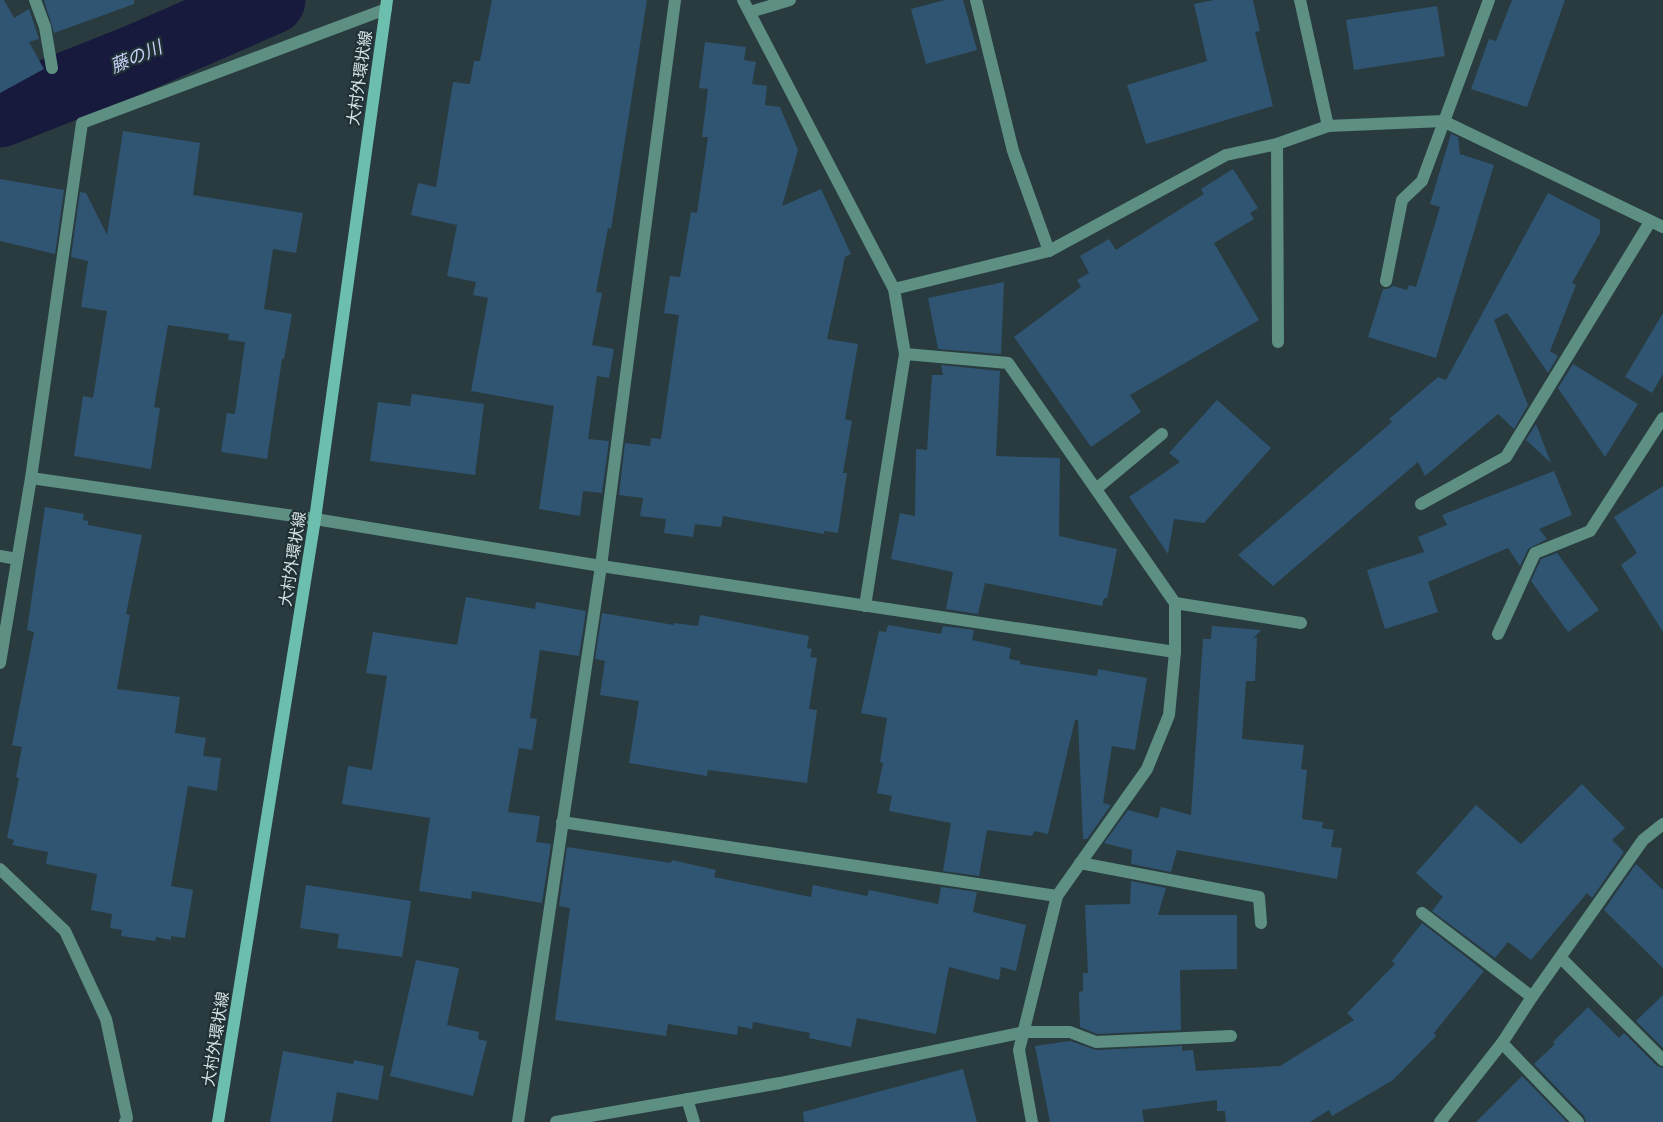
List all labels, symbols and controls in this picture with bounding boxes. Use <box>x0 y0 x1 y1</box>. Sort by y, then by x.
street label: 大村外環状線 <box>341 29 377 127</box>
water label: 藤の川 <box>106 34 167 78</box>
street label: 大村外環状線 <box>274 510 310 608</box>
street label: 大村外環状線 <box>197 990 233 1088</box>

